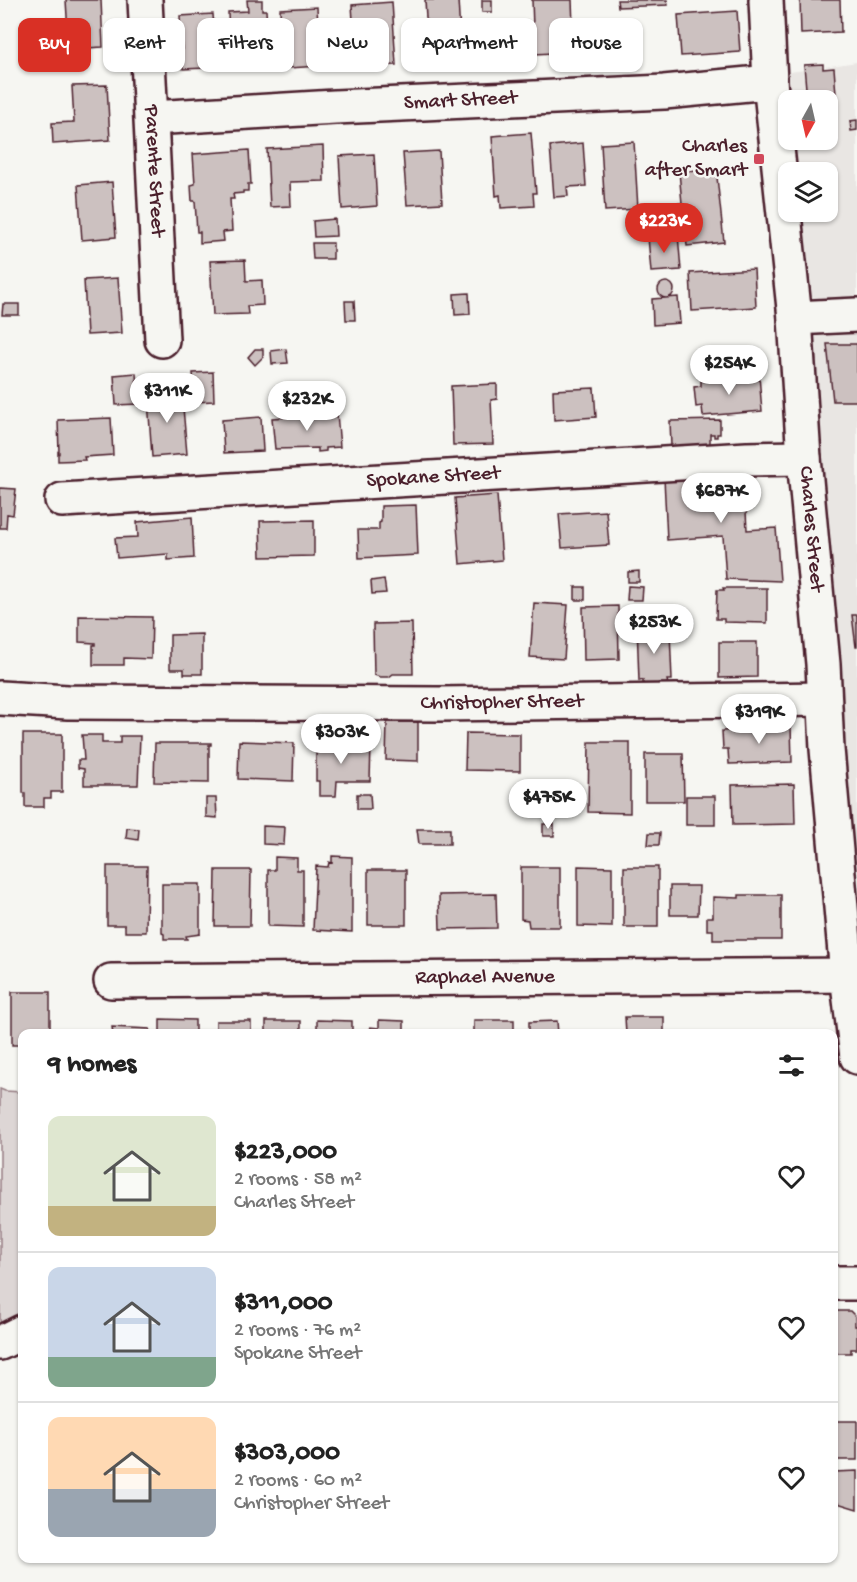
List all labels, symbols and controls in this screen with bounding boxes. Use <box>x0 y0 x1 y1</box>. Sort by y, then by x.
chip: Buy <box>18 18 91 72</box>
chip: Rent <box>103 18 185 72</box>
chip: Filters <box>197 18 294 72</box>
chip: New <box>306 18 389 72</box>
chip: Apartment <box>401 18 537 72</box>
chip: House <box>549 18 643 72</box>
street label: Smart Street <box>403 86 520 116</box>
north arrow <box>778 90 838 150</box>
map controls <box>778 90 838 222</box>
street label: Parente Street <box>138 103 169 240</box>
place label: Charles after Smart <box>645 135 749 184</box>
marker: Charles after Smart <box>752 152 766 166</box>
button: layers <box>778 162 838 222</box>
pin: $223K <box>622 203 706 254</box>
text: $223K <box>639 211 689 234</box>
pin: $254K <box>687 345 771 396</box>
text: $254K <box>704 353 754 376</box>
pin: $311K <box>125 373 209 424</box>
text: $311K <box>144 381 190 404</box>
pin: $232K <box>265 381 349 432</box>
text: $232K <box>282 389 332 412</box>
street label: Spokane Street <box>366 461 503 494</box>
street label: Charles Street <box>792 465 829 595</box>
pin: $687K <box>679 473 763 524</box>
text: $687K <box>695 481 747 504</box>
pin: $253K <box>612 604 696 655</box>
text: $253K <box>629 612 679 635</box>
street label: Christopher Street <box>420 690 586 717</box>
pin: $319K <box>717 694 801 745</box>
text: $319K <box>735 702 783 725</box>
pin: $303K <box>299 714 383 765</box>
text: $303K <box>315 722 367 745</box>
pin: $475K <box>506 779 590 830</box>
text: $475K <box>523 787 573 810</box>
street label: Raphael Avenue <box>415 965 556 991</box>
icon: filters <box>775 1049 808 1082</box>
text: 9 homes <box>48 1050 136 1081</box>
text: $223,000 <box>234 1138 337 1169</box>
icon: home <box>96 1140 168 1212</box>
icon: heart <box>775 1160 808 1193</box>
text: 2 rooms · 58 m² <box>234 1169 362 1192</box>
text: Charles Street <box>234 1192 354 1215</box>
text: $311,000 <box>234 1289 333 1320</box>
icon: home <box>96 1291 168 1363</box>
icon: heart <box>775 1311 808 1344</box>
text: 2 rooms · 76 m² <box>234 1320 361 1343</box>
text: Spokane Street <box>234 1343 361 1366</box>
text: $303,000 <box>234 1439 340 1470</box>
icon: home <box>96 1441 168 1513</box>
icon: heart <box>775 1461 808 1494</box>
text: 2 rooms · 60 m² <box>234 1470 362 1493</box>
text: Christopher Street <box>234 1493 389 1516</box>

